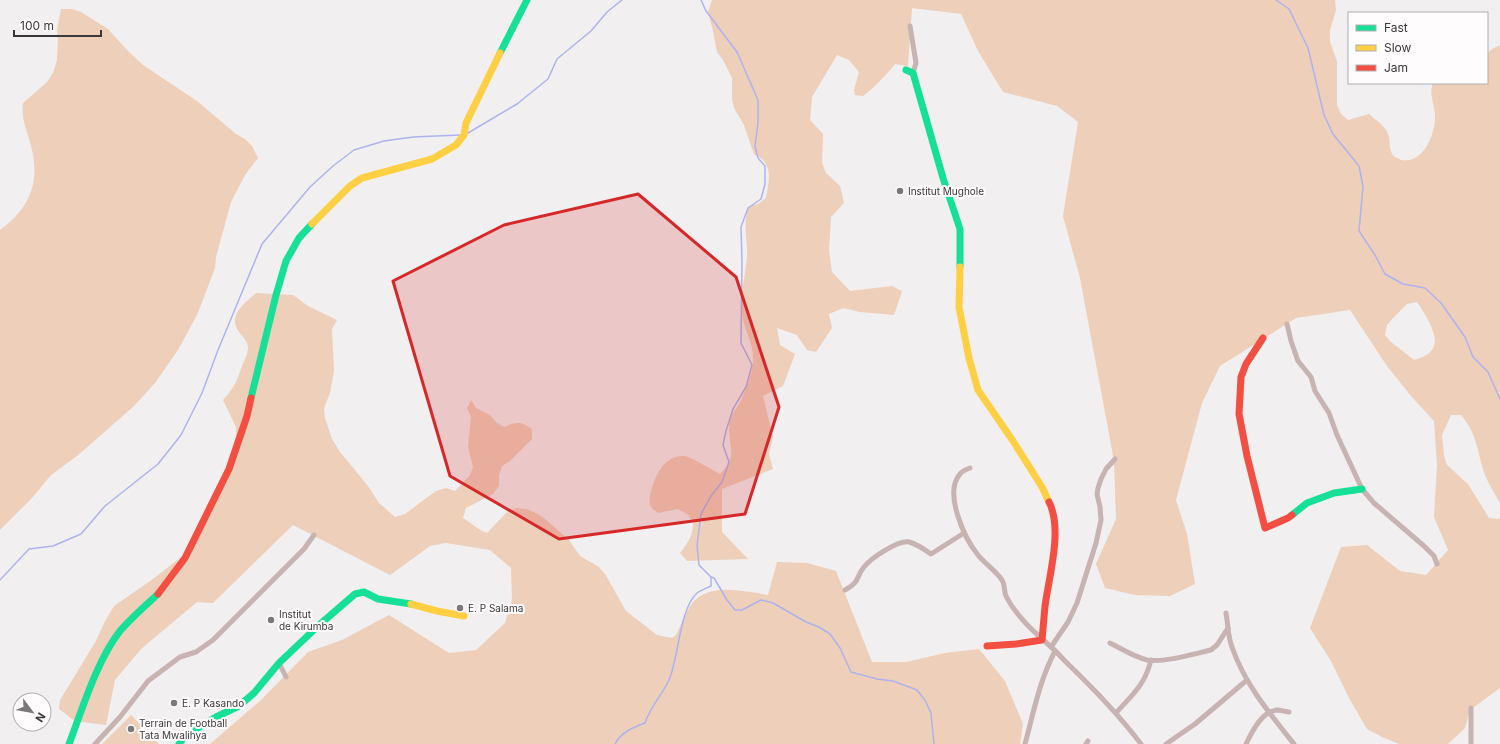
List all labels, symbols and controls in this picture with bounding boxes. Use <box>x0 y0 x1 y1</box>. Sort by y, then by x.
scale bar <box>14 12 101 38</box>
legend <box>1348 12 1488 84</box>
text: 100 m <box>20 18 54 33</box>
text: Fast <box>1384 20 1408 35</box>
text: Slow <box>1384 40 1412 55</box>
text: Jam <box>1384 60 1408 75</box>
place label: Institut Mughole <box>908 185 984 197</box>
marker: Institut Mughole <box>895 186 905 196</box>
place label: E. P Salama <box>468 602 523 614</box>
marker: E. P Salama <box>455 603 465 613</box>
place label: Institut de Kirumba <box>279 608 333 632</box>
marker: Institut de Kirumba <box>266 615 276 625</box>
north arrow <box>12 692 52 732</box>
place label: E. P Kasando <box>182 697 244 709</box>
marker: E. P Kasando <box>169 698 179 708</box>
text: N <box>32 710 49 725</box>
place label: Terrain de Football Tata Mwalihya <box>139 717 227 741</box>
marker: Terrain de Football Tata Mwalihya <box>126 724 136 734</box>

